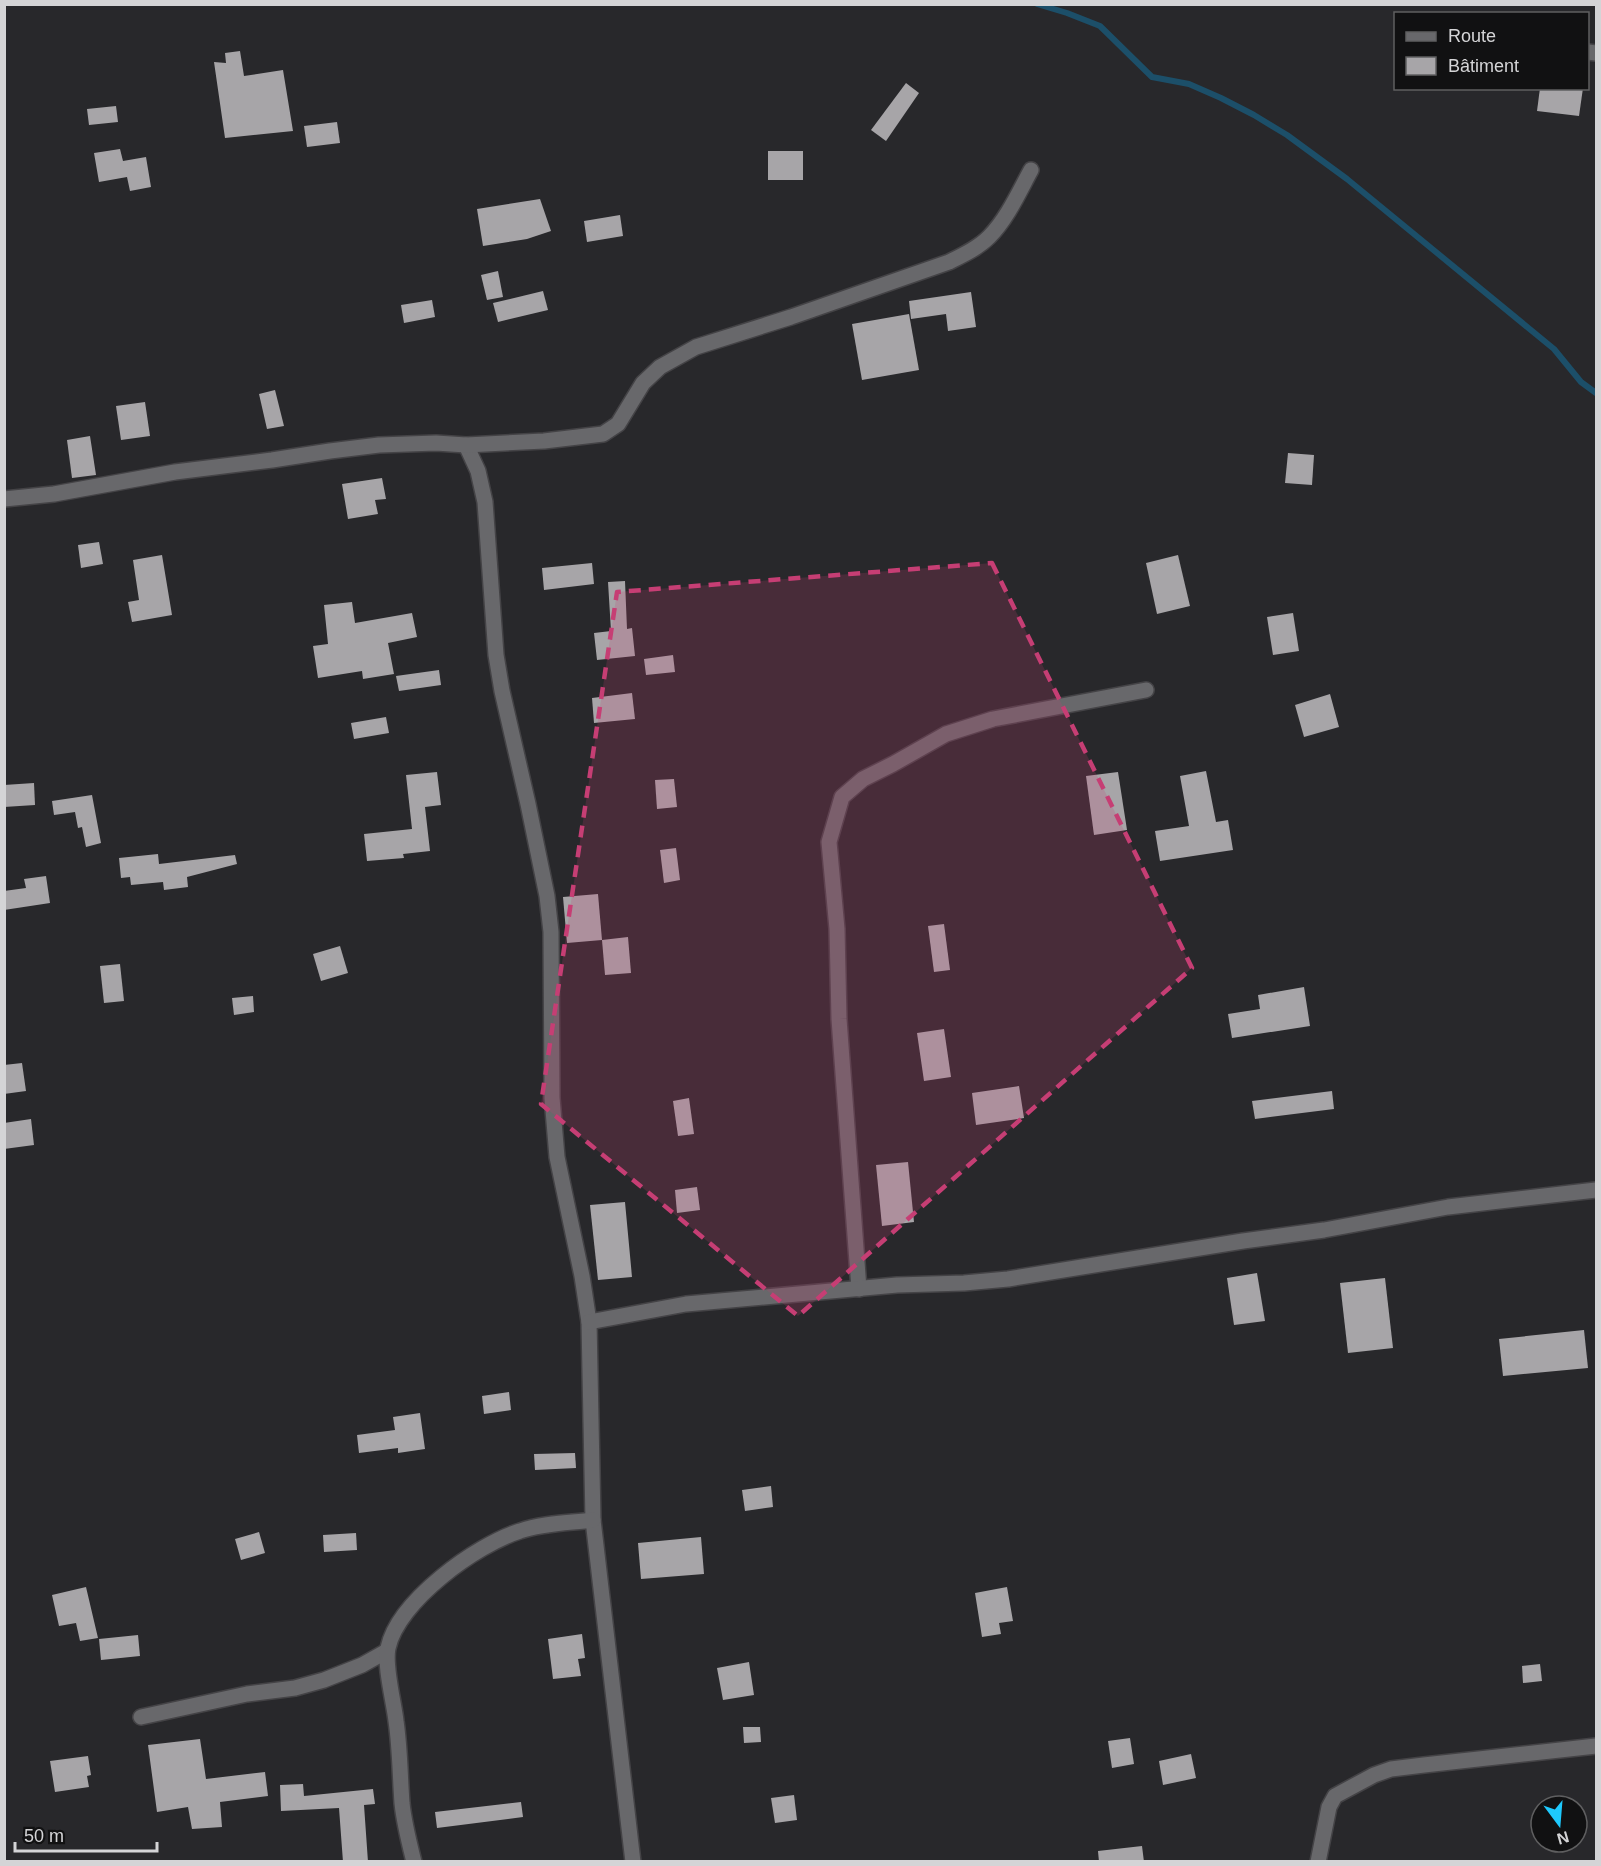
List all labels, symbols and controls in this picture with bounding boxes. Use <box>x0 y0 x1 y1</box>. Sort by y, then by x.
legend <box>1394 12 1589 90</box>
text: Route <box>1448 26 1496 46</box>
text: Bâtiment <box>1448 56 1519 76</box>
north arrow <box>1529 1794 1589 1854</box>
scale bar <box>15 1815 158 1853</box>
text: 50 m <box>24 1826 64 1846</box>
text: N <box>1555 1828 1571 1848</box>

